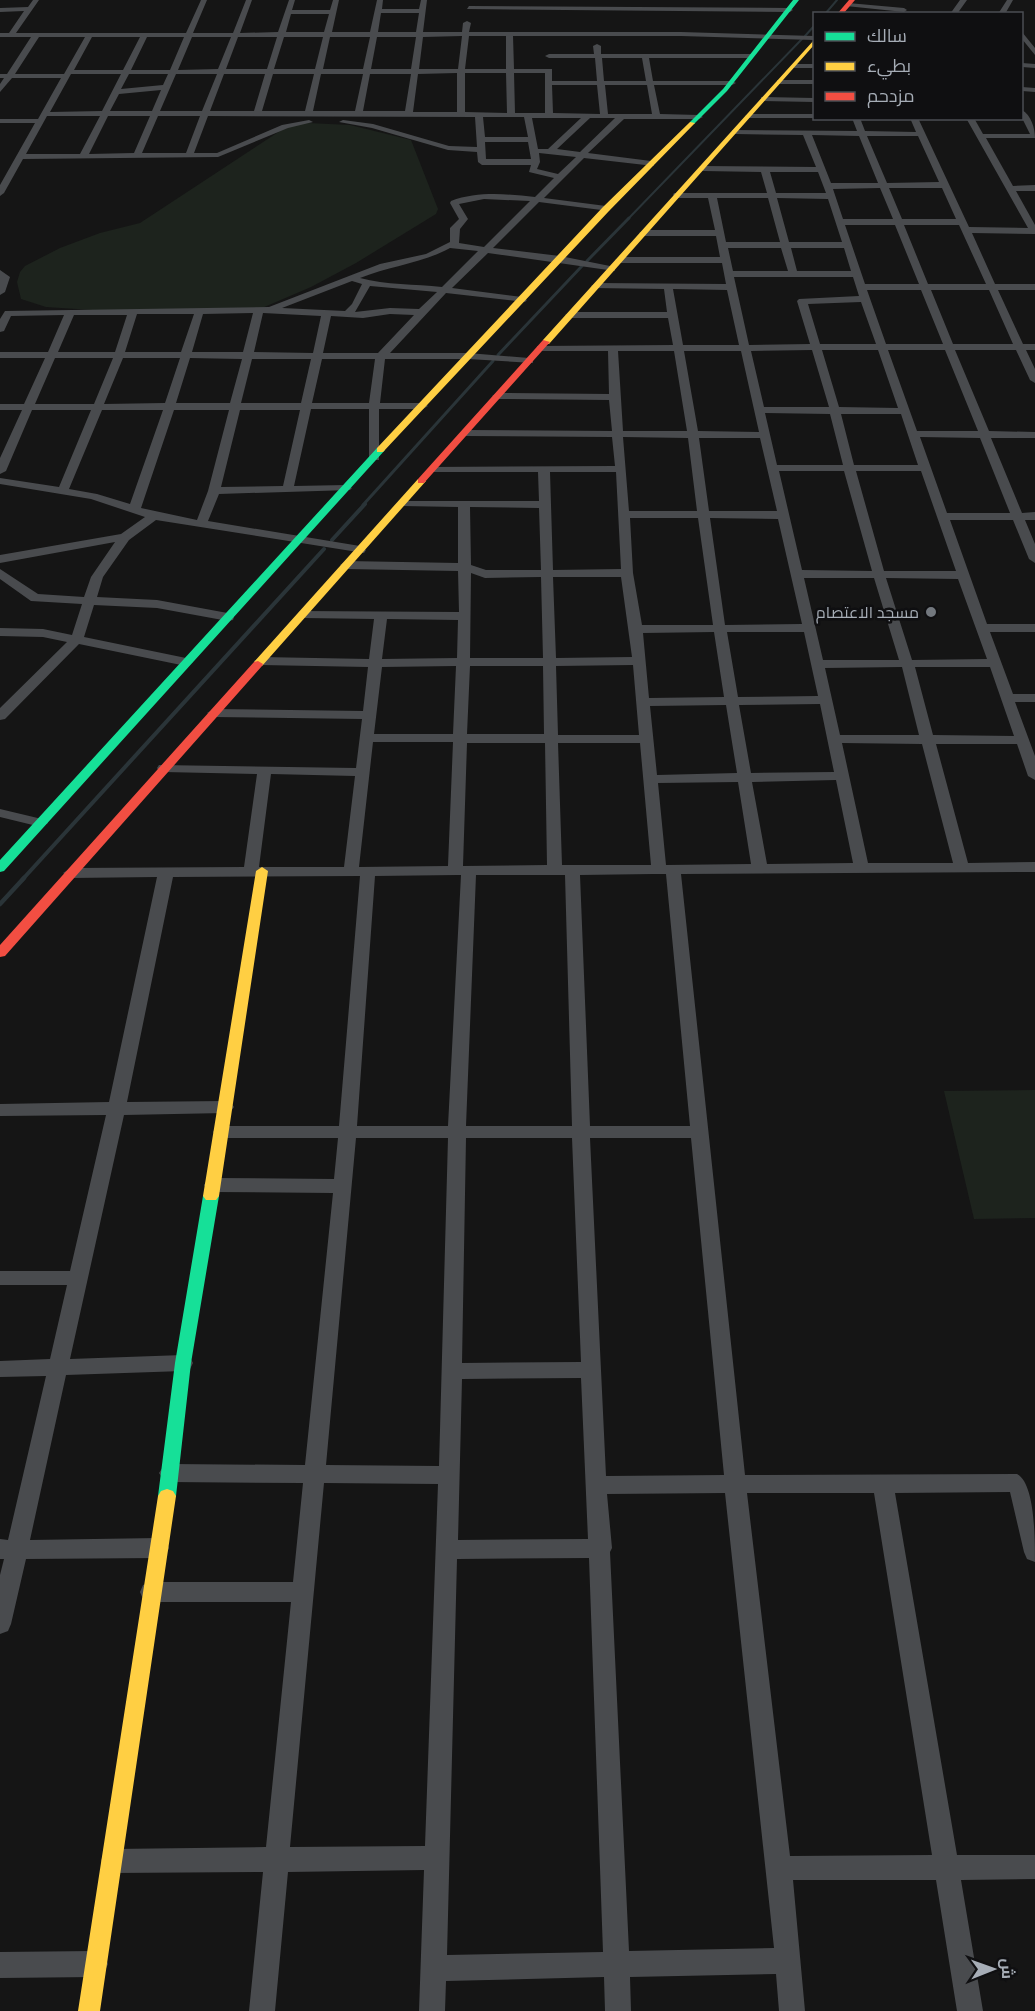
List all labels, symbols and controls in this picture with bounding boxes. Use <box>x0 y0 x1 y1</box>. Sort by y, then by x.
legend <box>813 12 1023 120</box>
text: سالك <box>867 25 907 47</box>
text: بطيء <box>867 55 911 80</box>
text: مزدحم <box>867 85 915 108</box>
place label: مسجد الاعتصام <box>816 603 919 624</box>
marker: مسجد الاعتصام <box>924 605 938 619</box>
north arrow <box>963 1939 1023 1999</box>
text: ش <box>998 1958 1017 1979</box>

